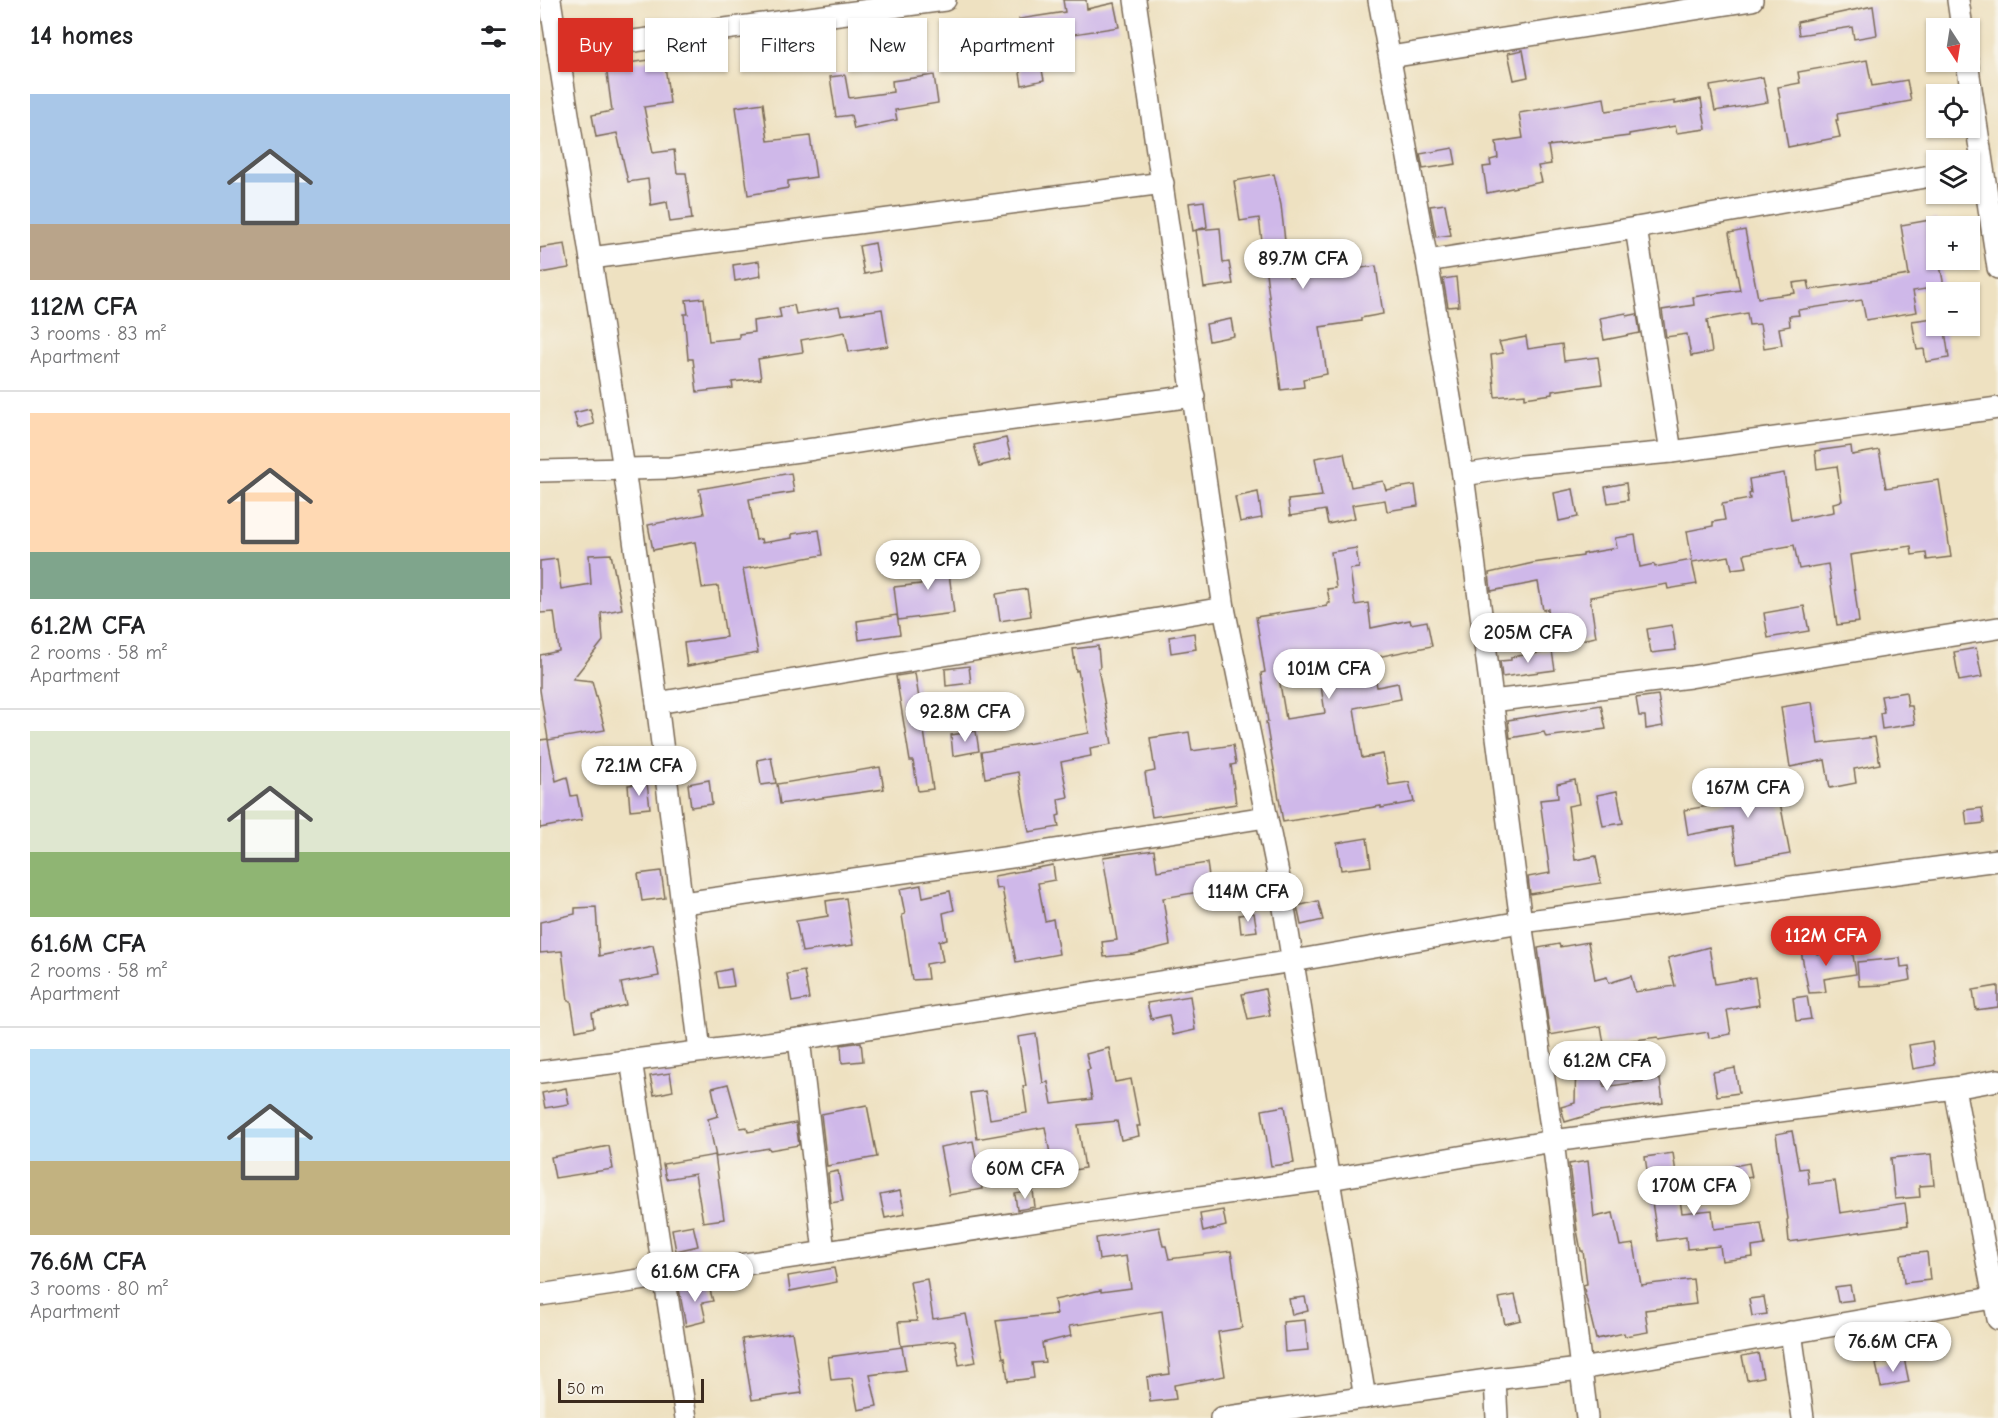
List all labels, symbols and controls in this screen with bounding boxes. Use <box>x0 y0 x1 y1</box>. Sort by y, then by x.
chip: Buy <box>558 18 633 72</box>
chip: Rent <box>645 18 728 72</box>
chip: Filters <box>740 18 836 72</box>
chip: New <box>848 18 927 72</box>
chip: Apartment <box>939 18 1075 72</box>
north arrow <box>1926 18 1980 72</box>
map controls <box>1926 18 1980 336</box>
icon: filters <box>477 20 510 53</box>
text: 14 homes <box>30 21 133 51</box>
button: locate <box>1926 84 1980 138</box>
icon: home <box>216 133 324 241</box>
button: layers <box>1926 150 1980 204</box>
button: + <box>1926 216 1980 270</box>
pin: 89.7M CFA <box>1234 239 1372 290</box>
text: 89.7M CFA <box>1258 247 1348 270</box>
button: − <box>1926 282 1980 336</box>
text: 112M CFA <box>30 292 137 322</box>
text: 3 rooms · 83 m² <box>30 322 166 345</box>
text: Apartment <box>30 345 120 368</box>
icon: home <box>216 452 324 560</box>
pin: 92M CFA <box>873 540 983 591</box>
text: 92M CFA <box>889 548 967 571</box>
text: 61.2M CFA <box>30 611 145 641</box>
pin: 205M CFA <box>1466 613 1590 664</box>
text: 205M CFA <box>1484 621 1572 644</box>
text: 2 rooms · 58 m² <box>30 641 167 664</box>
pin: 101M CFA <box>1267 649 1391 700</box>
text: 101M CFA <box>1287 657 1371 680</box>
text: Apartment <box>30 664 120 687</box>
pin: 92.8M CFA <box>896 692 1034 743</box>
text: 92.8M CFA <box>920 700 1010 723</box>
pin: 72.1M CFA <box>570 746 708 797</box>
text: 72.1M CFA <box>595 754 683 777</box>
pin: 167M CFA <box>1686 768 1810 819</box>
icon: home <box>216 770 324 878</box>
text: 167M CFA <box>1706 776 1790 799</box>
pin: 114M CFA <box>1186 872 1310 923</box>
text: 114M CFA <box>1207 880 1289 903</box>
pin: 112M CFA <box>1764 916 1888 967</box>
text: 112M CFA <box>1785 924 1867 947</box>
text: 61.6M CFA <box>30 929 146 959</box>
text: 2 rooms · 58 m² <box>30 959 167 982</box>
text: Apartment <box>30 982 120 1005</box>
pin: 61.2M CFA <box>1538 1041 1676 1092</box>
text: 61.2M CFA <box>1563 1049 1651 1072</box>
icon: home <box>216 1088 324 1196</box>
pin: 60M CFA <box>970 1149 1080 1200</box>
text: 60M CFA <box>986 1157 1064 1180</box>
pin: 170M CFA <box>1632 1166 1756 1217</box>
text: 170M CFA <box>1652 1174 1736 1197</box>
text: 76.6M CFA <box>30 1247 146 1277</box>
pin: 61.6M CFA <box>626 1252 764 1303</box>
text: 61.6M CFA <box>650 1260 740 1283</box>
text: 3 rooms · 80 m² <box>30 1277 168 1300</box>
text: Apartment <box>30 1300 120 1323</box>
pin: 76.6M CFA <box>1824 1322 1962 1373</box>
text: 76.6M CFA <box>1848 1330 1938 1353</box>
scale bar <box>558 1376 704 1404</box>
text: 50 m <box>567 1380 604 1398</box>

